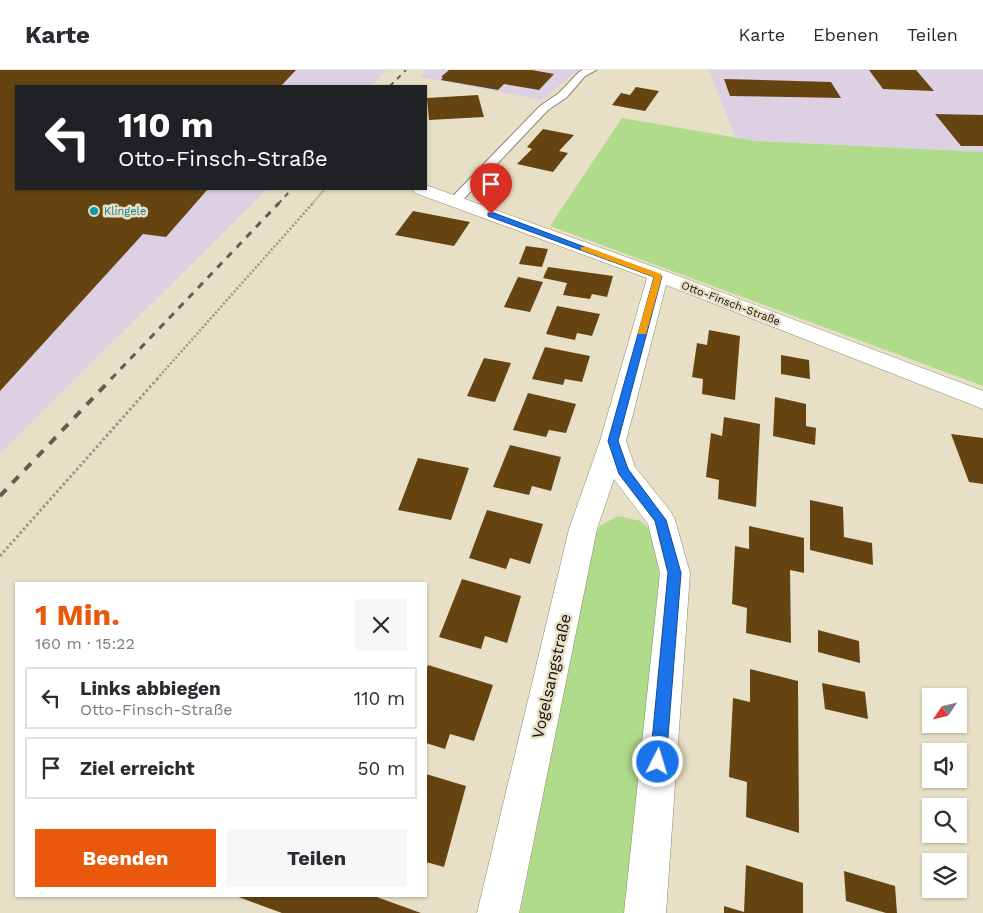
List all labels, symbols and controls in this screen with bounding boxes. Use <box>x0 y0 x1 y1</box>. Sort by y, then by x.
text: Karte <box>25 21 90 49</box>
text: Karte <box>739 24 785 45</box>
text: Ebenen <box>813 24 879 45</box>
text: Teilen <box>907 24 958 45</box>
text: 110 m <box>118 104 214 146</box>
icon: left <box>35 105 100 170</box>
text: Otto-Finsch-Straße <box>118 146 328 171</box>
pin <box>470 163 512 214</box>
icon: arrive <box>477 170 505 198</box>
marker: Klingele <box>88 205 100 217</box>
place label: Klingele <box>104 205 146 218</box>
street label: Otto-Finsch-Straße <box>680 279 782 328</box>
text: 1 Min. <box>35 597 120 632</box>
button: close <box>355 599 407 651</box>
street label: Vogelsangstraße <box>528 612 575 740</box>
text: 160 m · 15:22 <box>35 634 135 653</box>
text: Links abbiegen <box>80 677 221 700</box>
icon: left <box>37 684 65 712</box>
text: 110 m <box>354 687 405 710</box>
north arrow <box>922 688 968 732</box>
map controls <box>922 688 967 898</box>
text: Otto-Finsch-Straße <box>80 700 233 719</box>
position arrow <box>631 735 683 787</box>
button: sound <box>922 743 967 788</box>
icon: arrive <box>37 754 65 782</box>
text: Ziel erreicht <box>80 757 195 780</box>
text: 50 m <box>358 757 405 780</box>
button: search <box>922 798 967 843</box>
button: Beenden <box>35 829 216 887</box>
button: Teilen <box>226 829 407 887</box>
button: layers <box>922 853 967 898</box>

